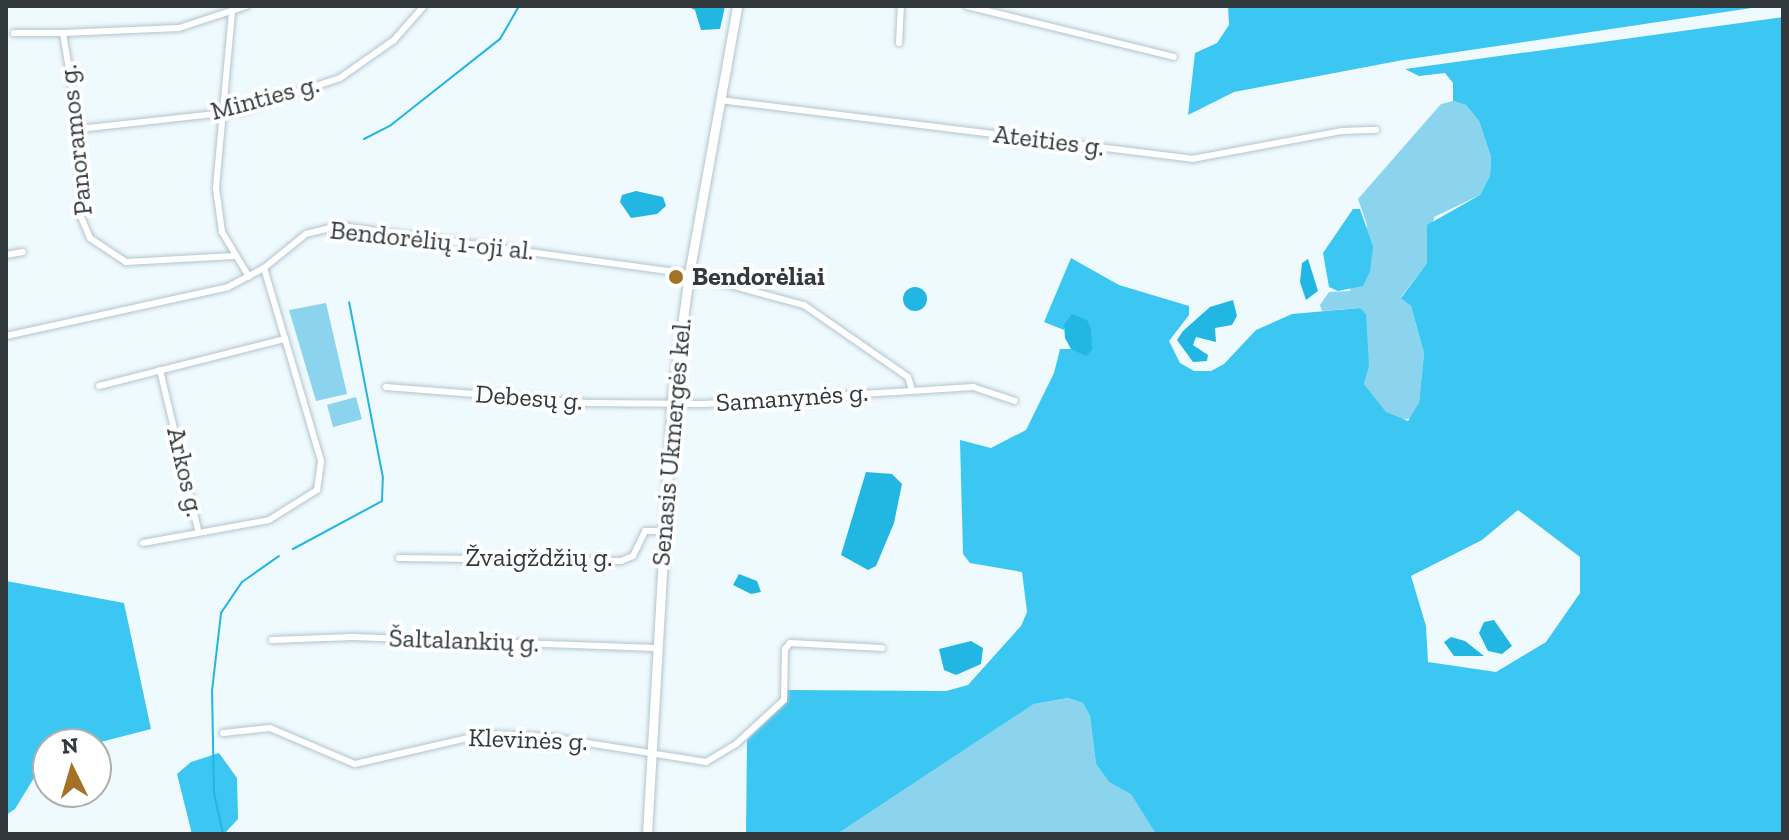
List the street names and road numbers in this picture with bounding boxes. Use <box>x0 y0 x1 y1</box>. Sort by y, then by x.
street label: Panoramos g. <box>53 63 99 217</box>
street label: Minties g. <box>207 69 323 127</box>
street label: Ateities g. <box>992 119 1106 163</box>
street label: Bendorėlių 1-oji al. <box>328 215 536 267</box>
street label: Senasis Ukmergės kel. <box>646 317 698 567</box>
street label: Samanynės g. <box>715 377 869 419</box>
street label: Debesų g. <box>474 379 584 417</box>
street label: Arkos g. <box>160 424 210 520</box>
street label: Žvaigždžių g. <box>465 542 613 574</box>
street label: Šaltalankių g. <box>388 623 540 659</box>
street label: Klevinės g. <box>468 722 588 758</box>

